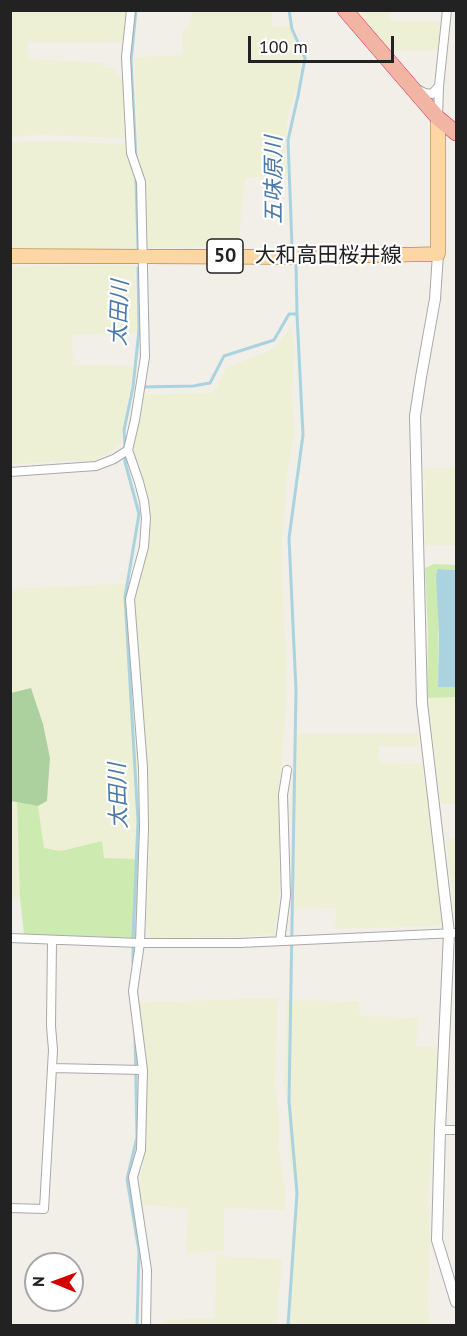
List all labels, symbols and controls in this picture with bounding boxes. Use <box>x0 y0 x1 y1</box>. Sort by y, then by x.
scale bar <box>251 24 396 62</box>
text: 100 m <box>259 35 308 58</box>
water label: 五味原川 <box>262 136 288 224</box>
road number: 50 <box>207 239 243 273</box>
street label: 大和高田桜井線 <box>255 243 401 269</box>
water label: 太田川 <box>106 280 134 346</box>
water label: 太田川 <box>105 763 133 829</box>
north arrow <box>24 1252 84 1312</box>
text: N <box>28 1276 48 1287</box>

